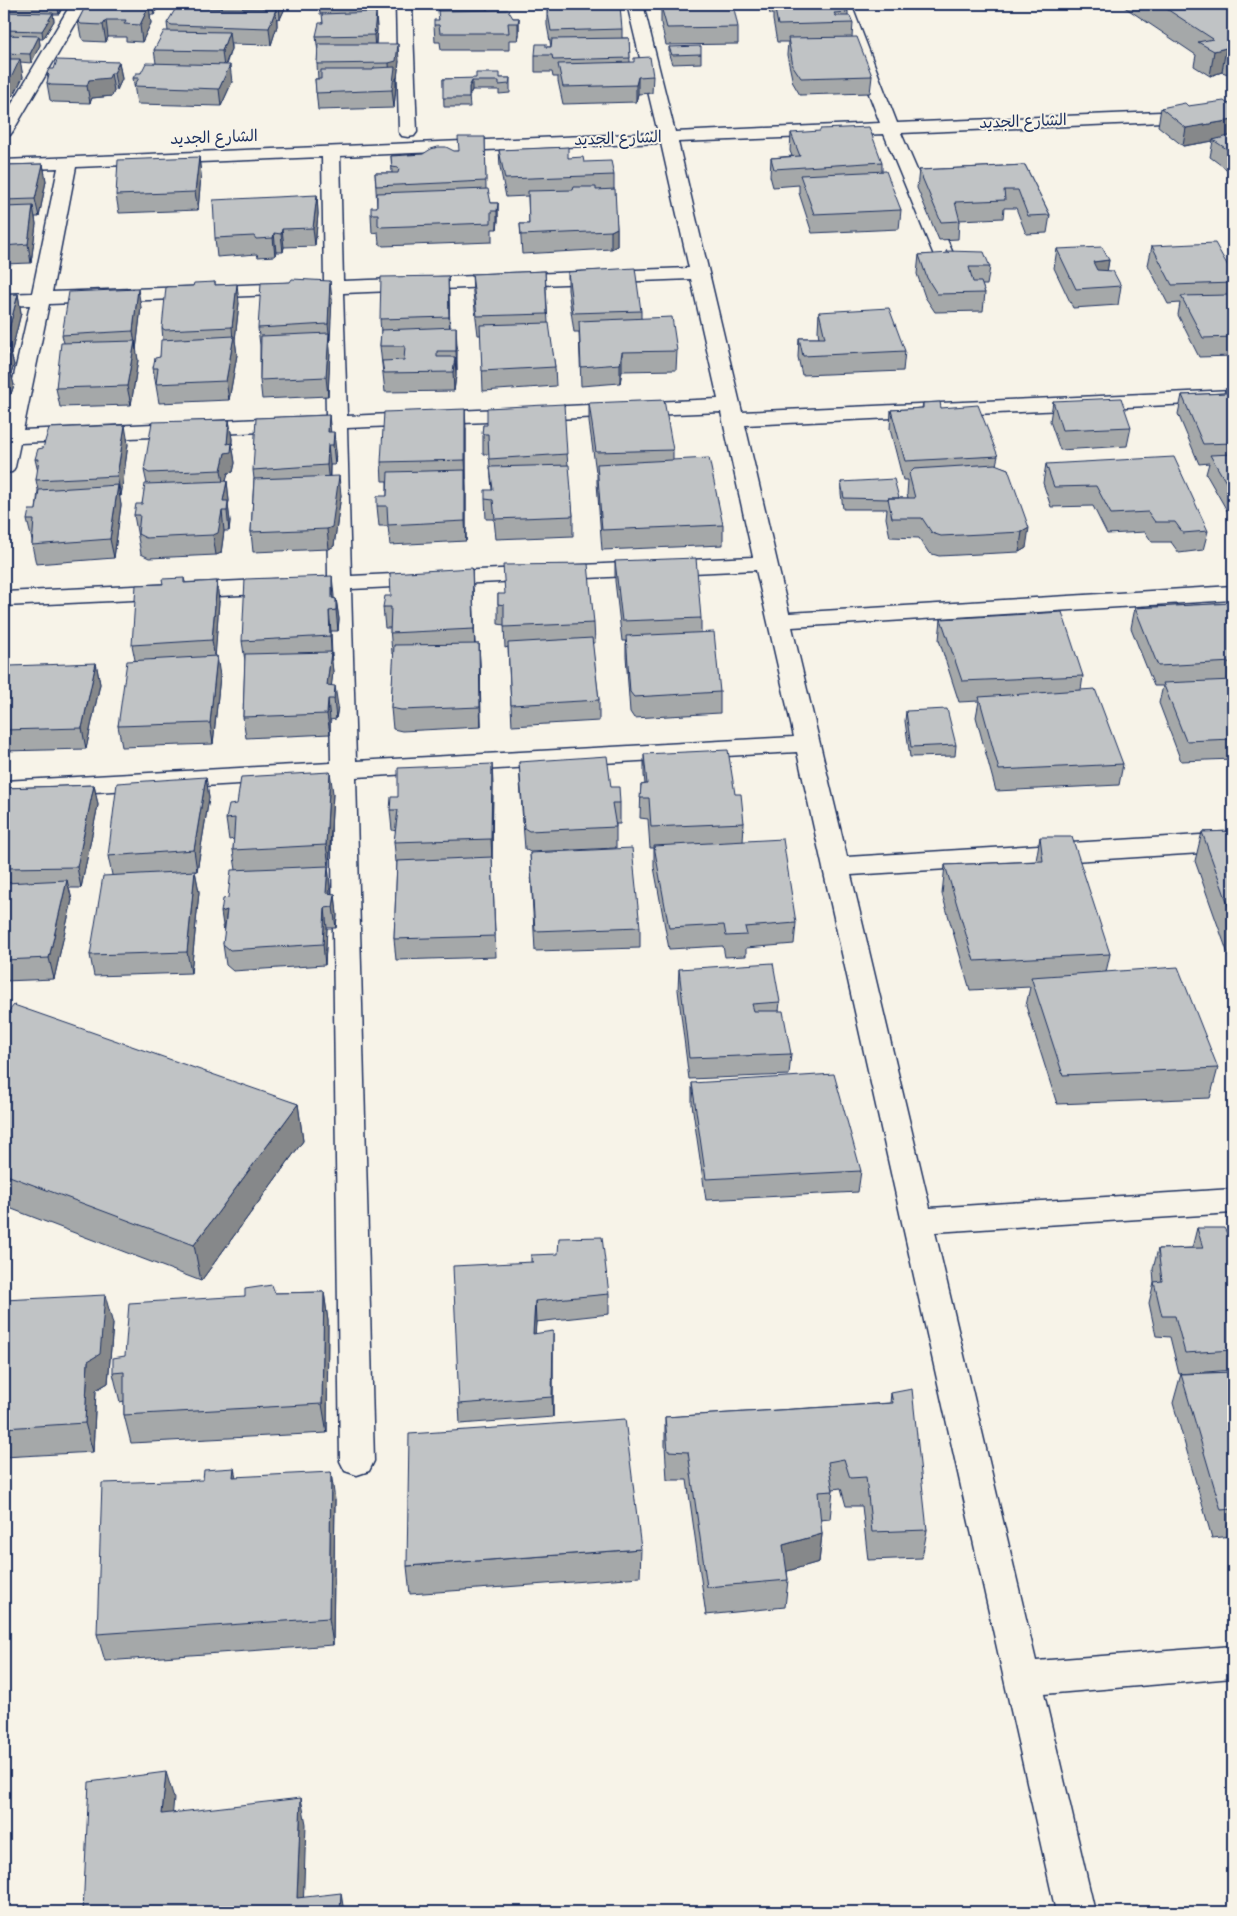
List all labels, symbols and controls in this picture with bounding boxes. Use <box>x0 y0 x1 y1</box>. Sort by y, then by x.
street label: الشارع الجديد <box>979 110 1067 136</box>
street label: الشارع الجديد <box>170 126 258 152</box>
street label: الشارع الجديد <box>574 127 662 153</box>

